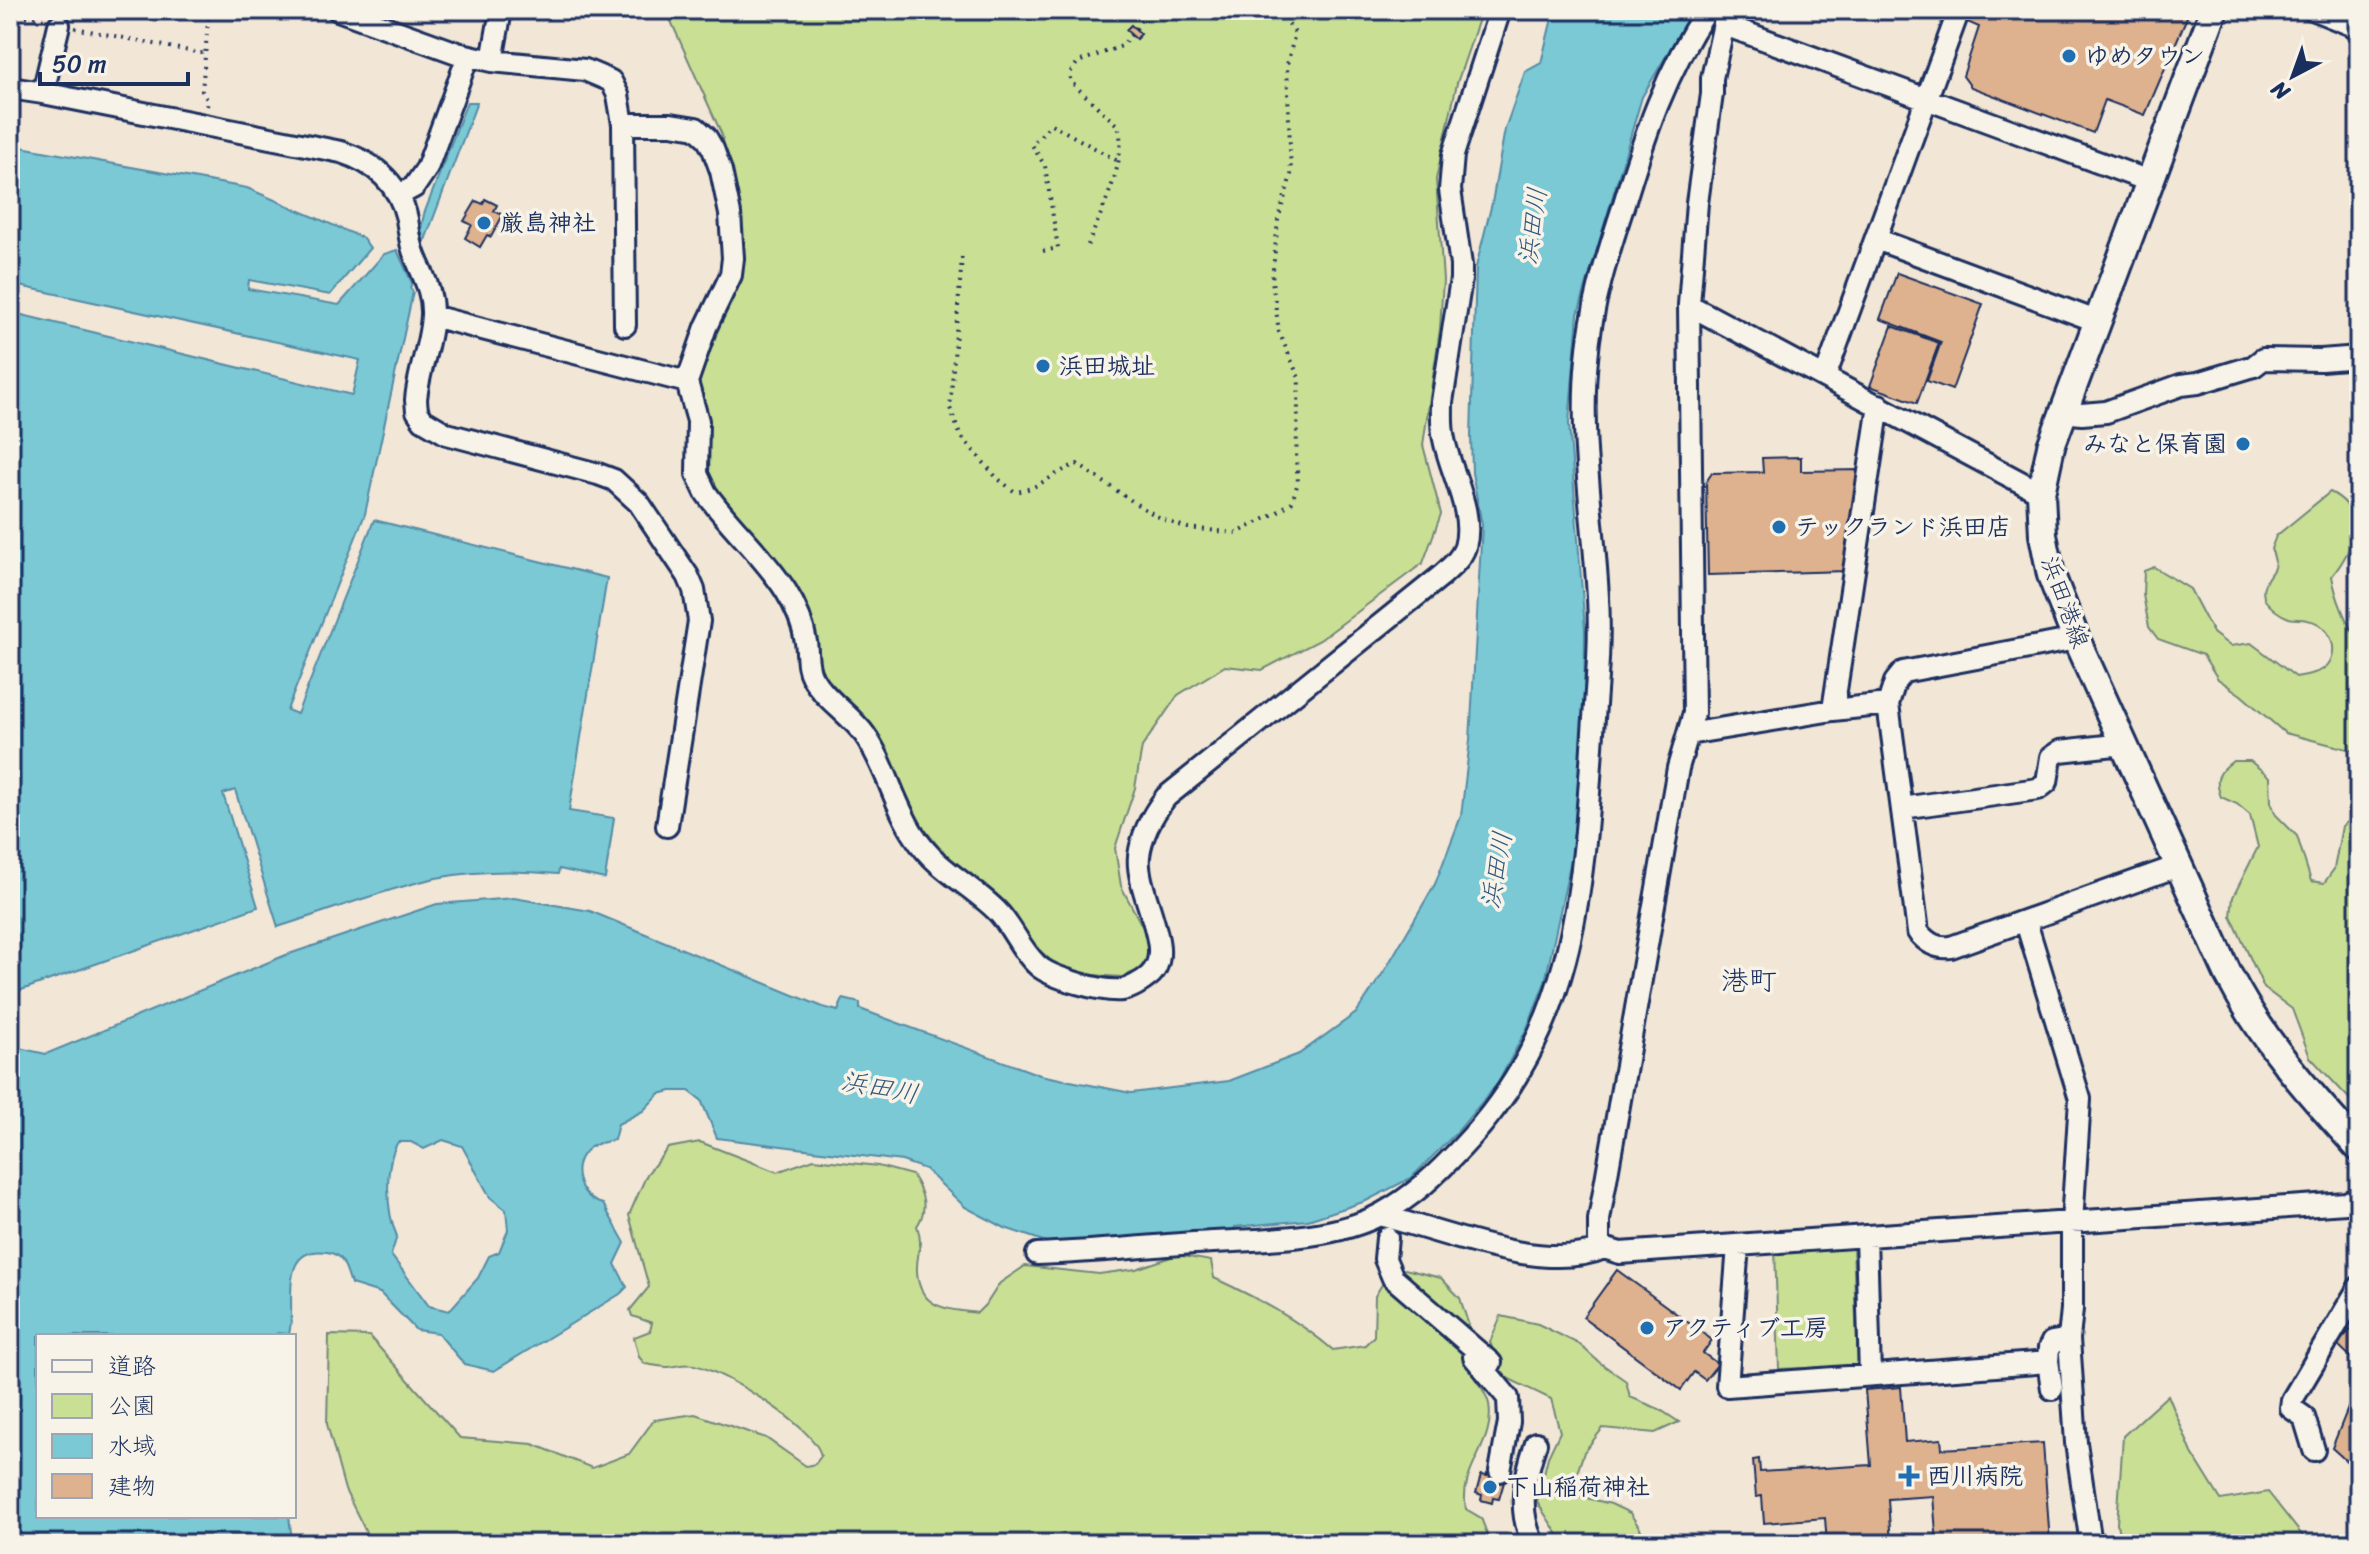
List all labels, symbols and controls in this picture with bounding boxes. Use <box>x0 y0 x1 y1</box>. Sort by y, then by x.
place label: ゆめタウン <box>2085 35 2205 77</box>
scale bar <box>40 36 188 86</box>
north arrow <box>2253 36 2333 116</box>
text: 50 m <box>52 43 107 85</box>
marker: ゆめタウン <box>2060 47 2078 65</box>
text: N <box>2261 71 2300 111</box>
water label: 浜田川 <box>1504 184 1560 268</box>
place label: 厳島神社 <box>500 202 596 244</box>
marker: 厳島神社 <box>475 214 493 232</box>
place label: 浜田城址 <box>1059 345 1155 387</box>
marker: 浜田城址 <box>1034 357 1052 375</box>
place label: みなと保育園 <box>2083 423 2227 465</box>
marker: みなと保育園 <box>2234 435 2252 453</box>
place label: テックランド浜田店 <box>1795 506 2011 548</box>
marker: テックランド浜田店 <box>1770 518 1788 536</box>
street label: 浜田港線 <box>2029 550 2101 654</box>
water label: 浜田川 <box>1467 828 1525 912</box>
district label: 港町 <box>1721 956 1777 1005</box>
water label: 浜田川 <box>837 1057 923 1117</box>
place label: アクティブ工房 <box>1663 1307 1828 1349</box>
marker: アクティブ工房 <box>1638 1319 1656 1337</box>
legend <box>36 1334 296 1518</box>
text: 道路 <box>108 1345 156 1387</box>
text: 公園 <box>108 1385 156 1427</box>
text: 水域 <box>108 1425 156 1467</box>
place label: 西川病院 <box>1927 1455 2023 1497</box>
text: 建物 <box>108 1465 156 1507</box>
marker: 西川病院 <box>1898 1465 1920 1487</box>
place label: 下山稲荷神社 <box>1506 1466 1650 1508</box>
marker: 下山稲荷神社 <box>1481 1478 1499 1496</box>

